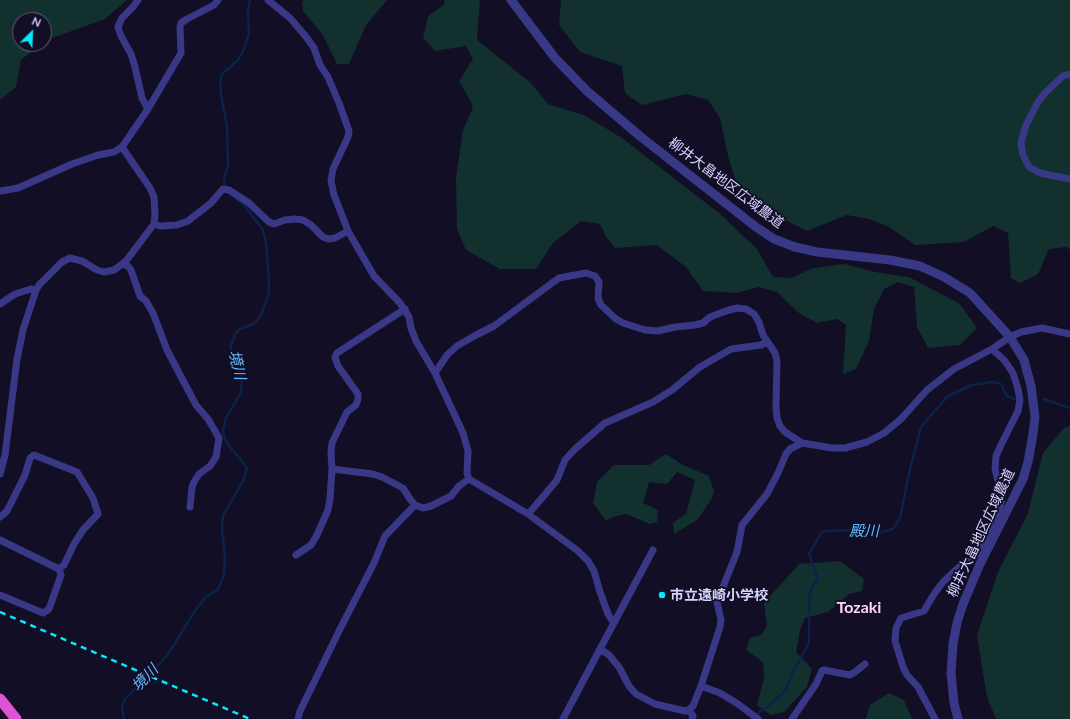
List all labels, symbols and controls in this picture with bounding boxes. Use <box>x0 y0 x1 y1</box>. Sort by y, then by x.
north arrow <box>12 12 52 52</box>
text: N <box>30 14 43 29</box>
street label: 柳井大畠地区広域農道 <box>665 134 787 232</box>
water label: 境川 <box>225 348 249 382</box>
street label: 柳井大畠地区広域農道 <box>944 466 1018 600</box>
water label: 殿川 <box>849 522 879 540</box>
place label: 市立遠崎小学校 <box>670 587 768 603</box>
marker: 市立遠崎小学校 <box>657 590 667 600</box>
district label: Tozaki <box>837 598 881 618</box>
water label: 境川 <box>128 661 162 695</box>

